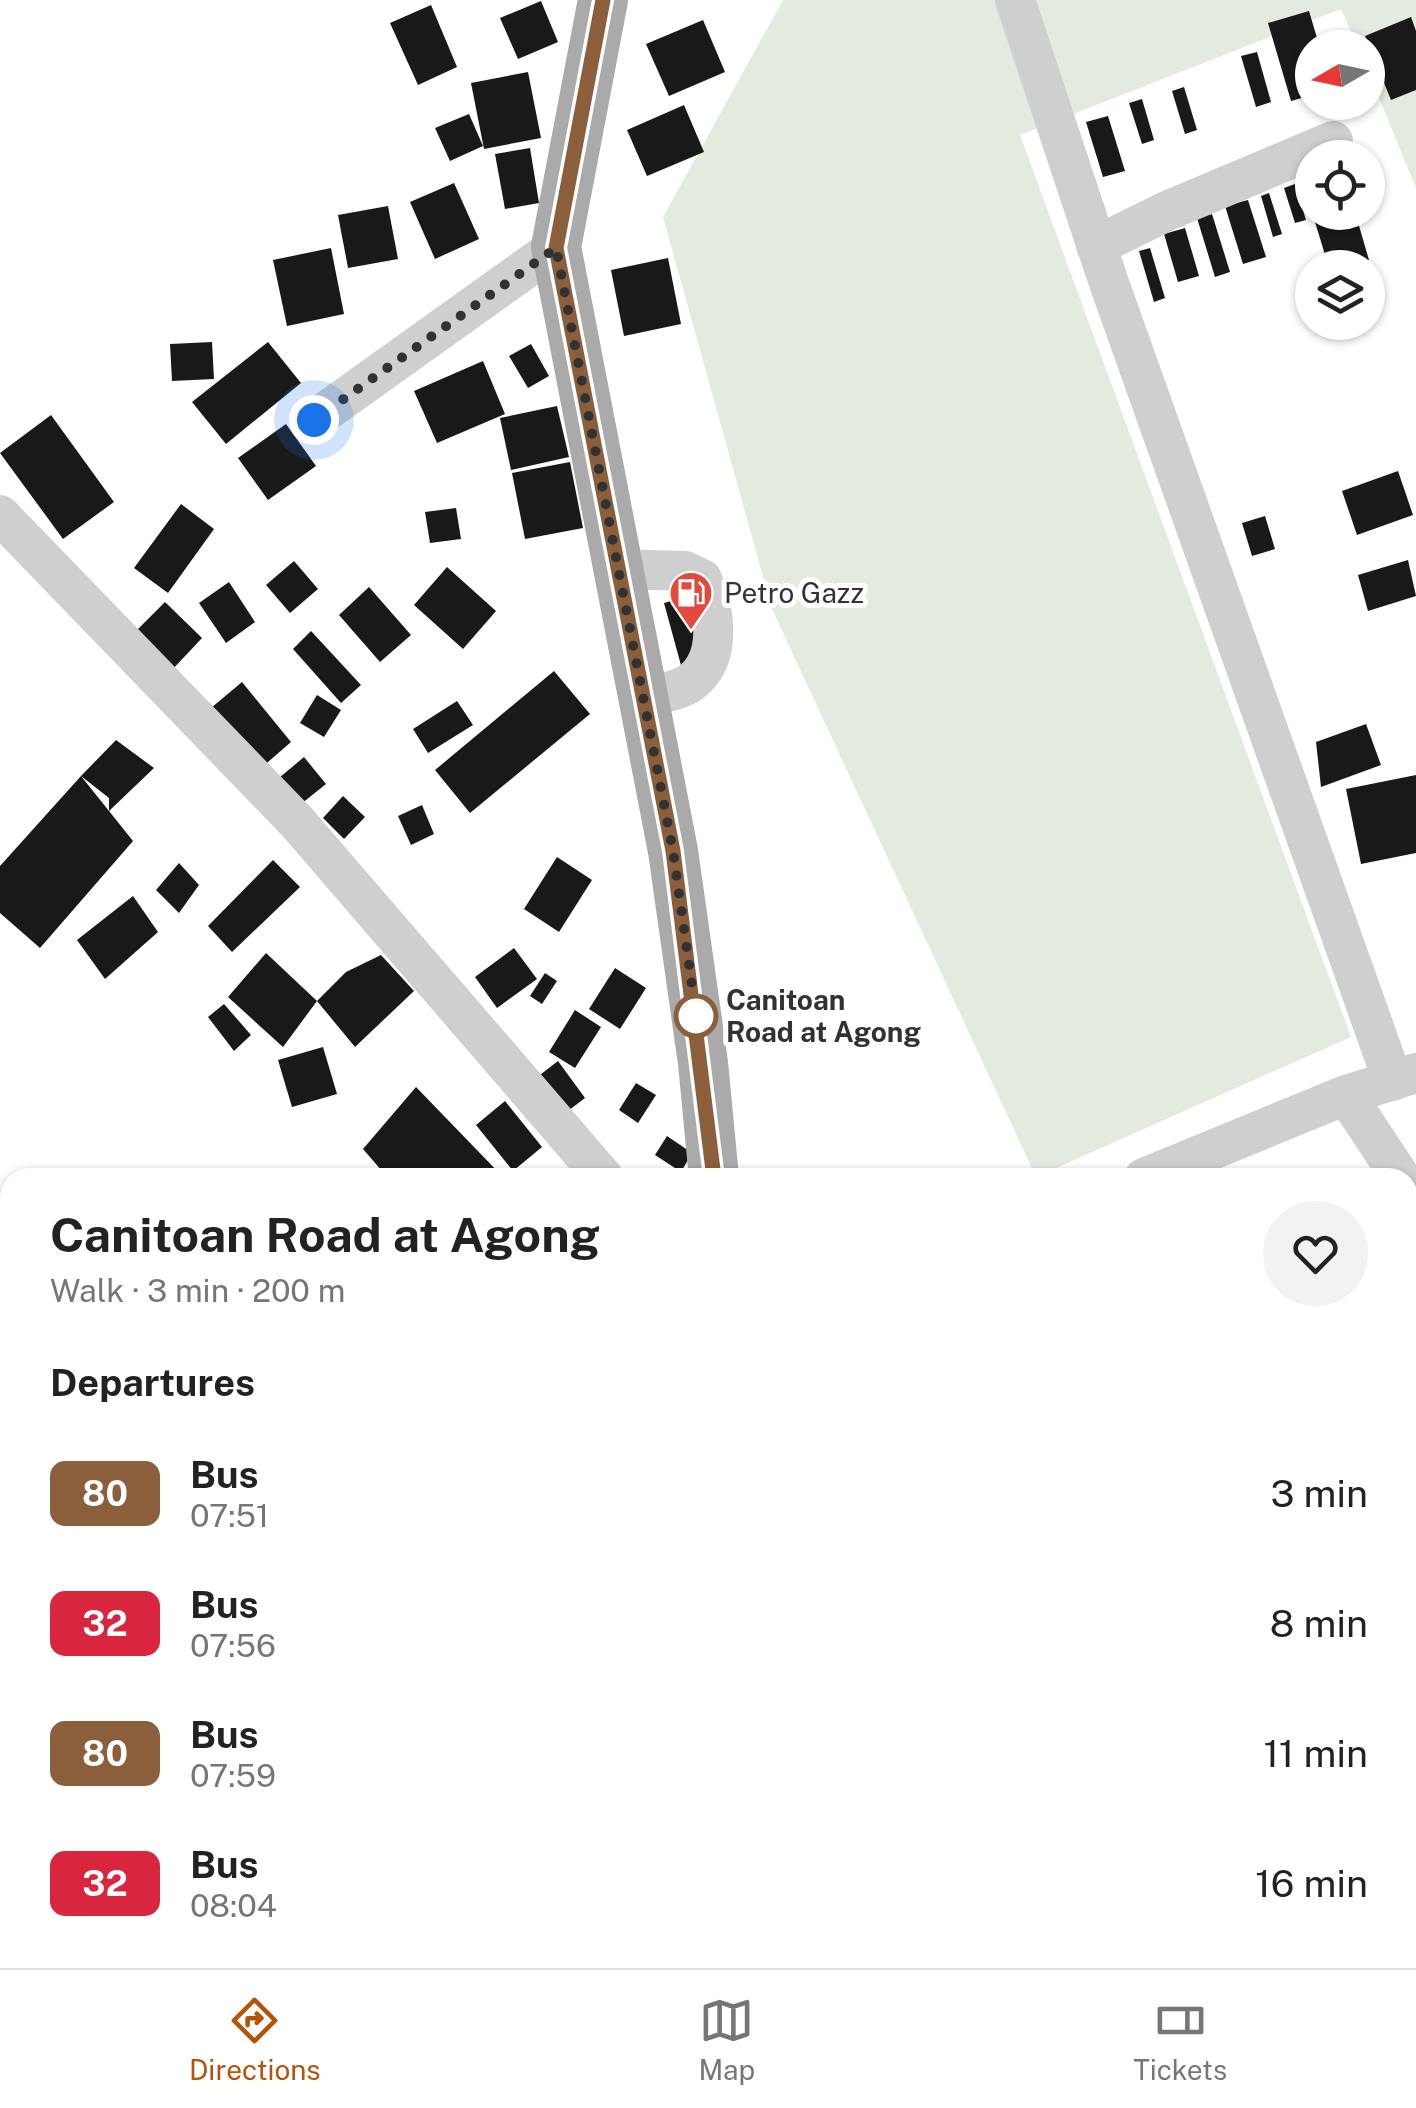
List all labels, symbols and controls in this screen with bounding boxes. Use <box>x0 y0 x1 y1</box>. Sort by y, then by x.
north arrow <box>1295 30 1385 120</box>
map controls <box>1295 30 1385 340</box>
button: locate <box>1295 140 1385 230</box>
button: layers <box>1295 250 1385 340</box>
your location <box>289 395 339 445</box>
fuel station icon: Petro Gazz <box>668 570 714 631</box>
place label: Petro Gazz <box>724 576 864 609</box>
place label: Canitoan Road at Agong <box>726 983 921 1048</box>
marker: Canitoan Road at Agong <box>675 995 717 1037</box>
button: heart <box>1263 1201 1368 1306</box>
text: Canitoan Road at Agong <box>50 1206 600 1263</box>
text: Walk · 3 min · 200 m <box>50 1272 345 1309</box>
text: Departures <box>50 1360 255 1405</box>
text: Bus <box>190 1452 259 1497</box>
text: 3 min <box>1270 1471 1368 1516</box>
text: 80 <box>82 1473 128 1514</box>
text: 07:51 <box>190 1497 269 1534</box>
text: Bus <box>190 1582 259 1627</box>
text: 8 min <box>1270 1601 1368 1646</box>
text: 32 <box>82 1603 128 1644</box>
text: 07:56 <box>190 1627 276 1664</box>
text: Bus <box>190 1712 259 1757</box>
text: 11 min <box>1263 1731 1368 1776</box>
text: 80 <box>82 1733 128 1774</box>
text: 07:59 <box>190 1757 276 1794</box>
text: Bus <box>190 1842 259 1887</box>
text: 16 min <box>1255 1861 1368 1906</box>
text: 32 <box>82 1863 128 1904</box>
text: 08:04 <box>190 1887 277 1924</box>
tab: Directions <box>189 1993 320 2086</box>
tab: Map <box>698 1993 755 2086</box>
tab: Tickets <box>1133 1993 1227 2086</box>

